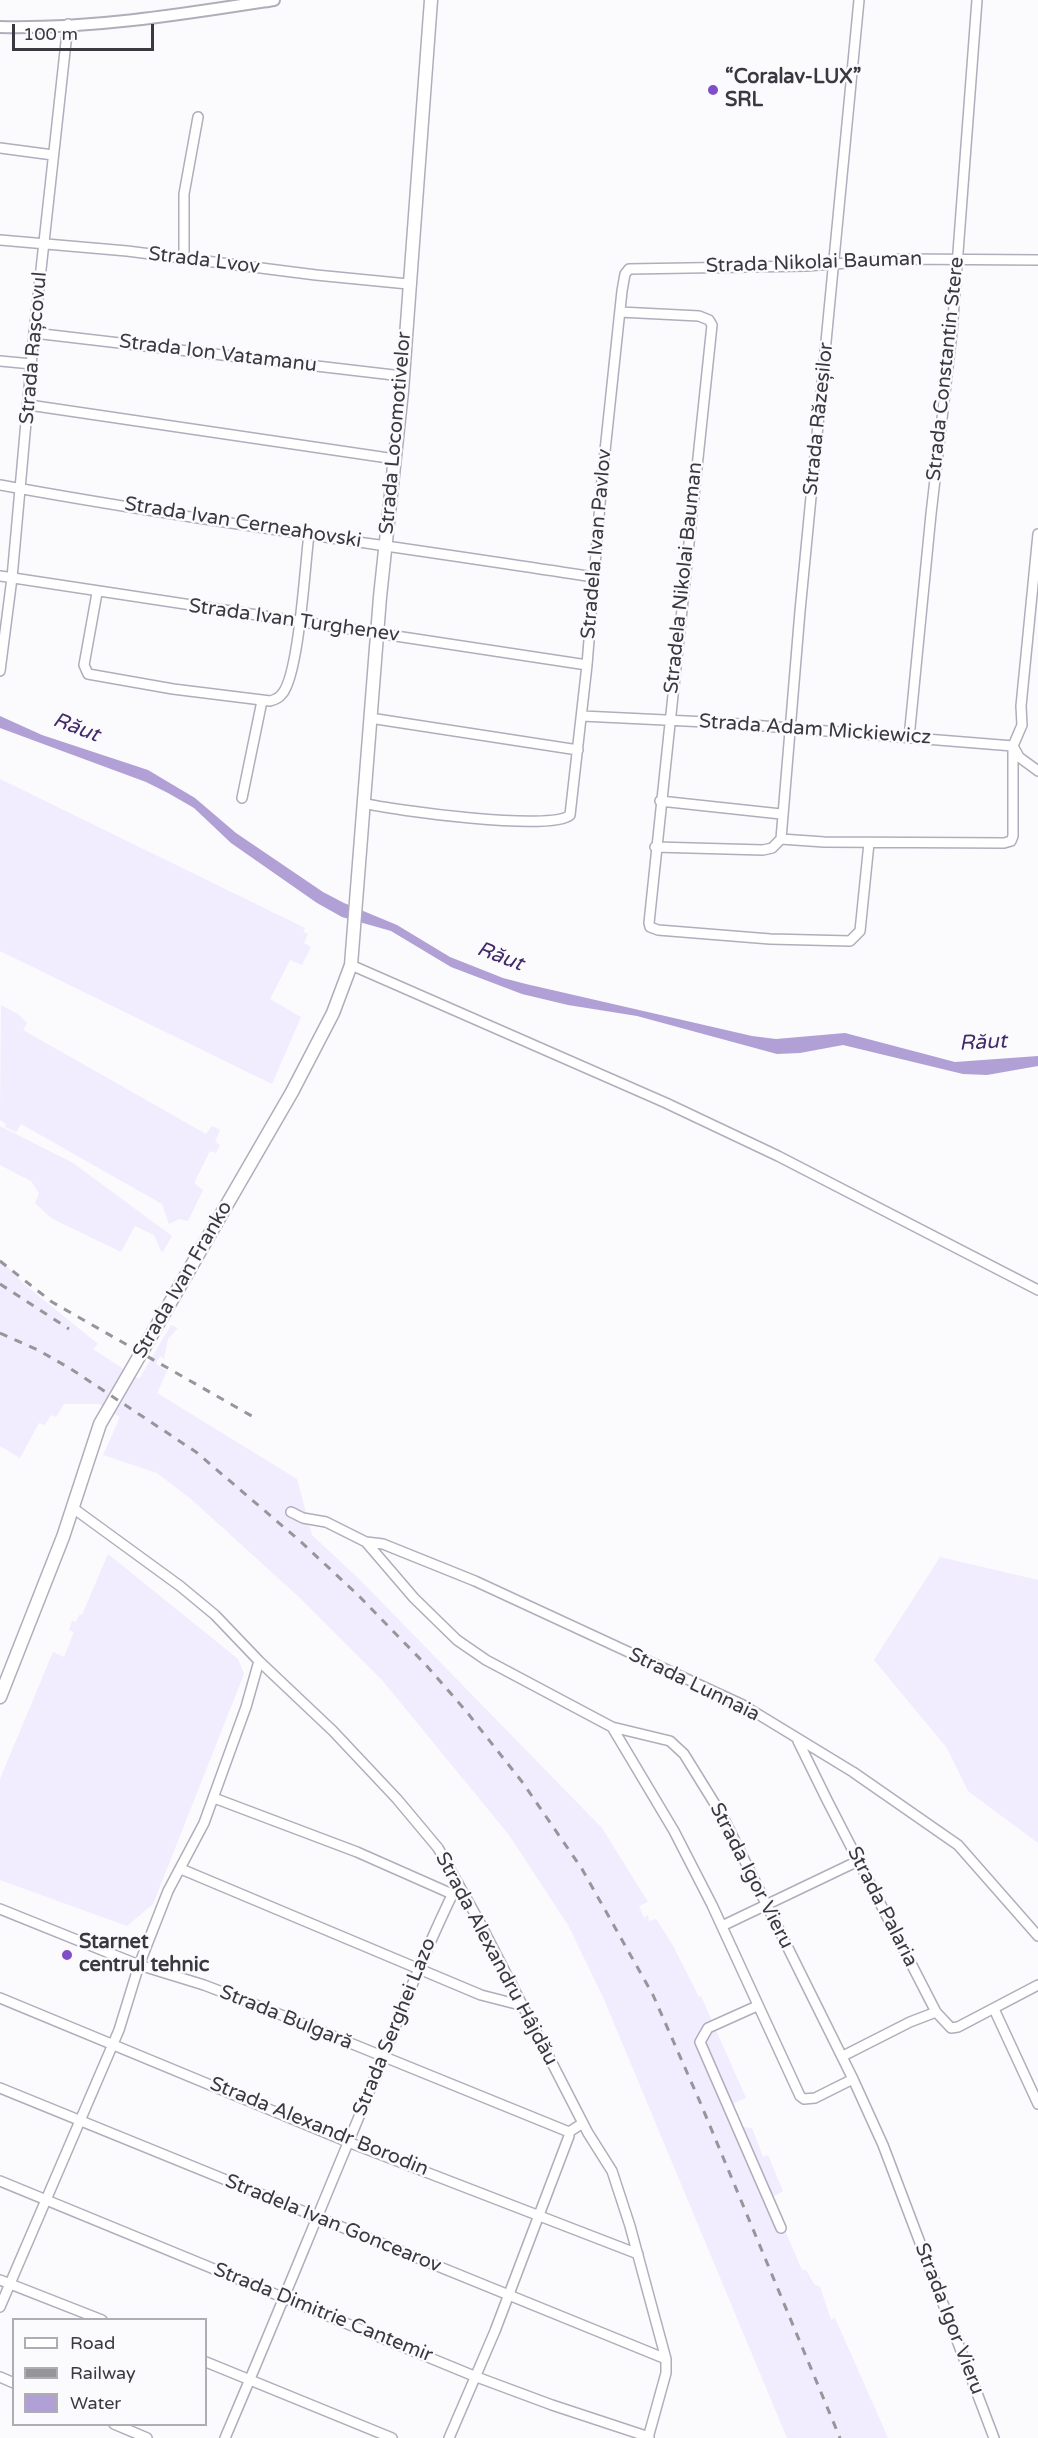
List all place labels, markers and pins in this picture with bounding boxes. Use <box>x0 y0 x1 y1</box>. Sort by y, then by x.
place label: “Coralav-LUX” SRL <box>725 66 861 113</box>
marker: “Coralav-LUX” SRL <box>706 83 720 97</box>
place label: Starnet centrul tehnic <box>79 1931 209 1978</box>
marker: Starnet centrul tehnic <box>60 1948 74 1962</box>

